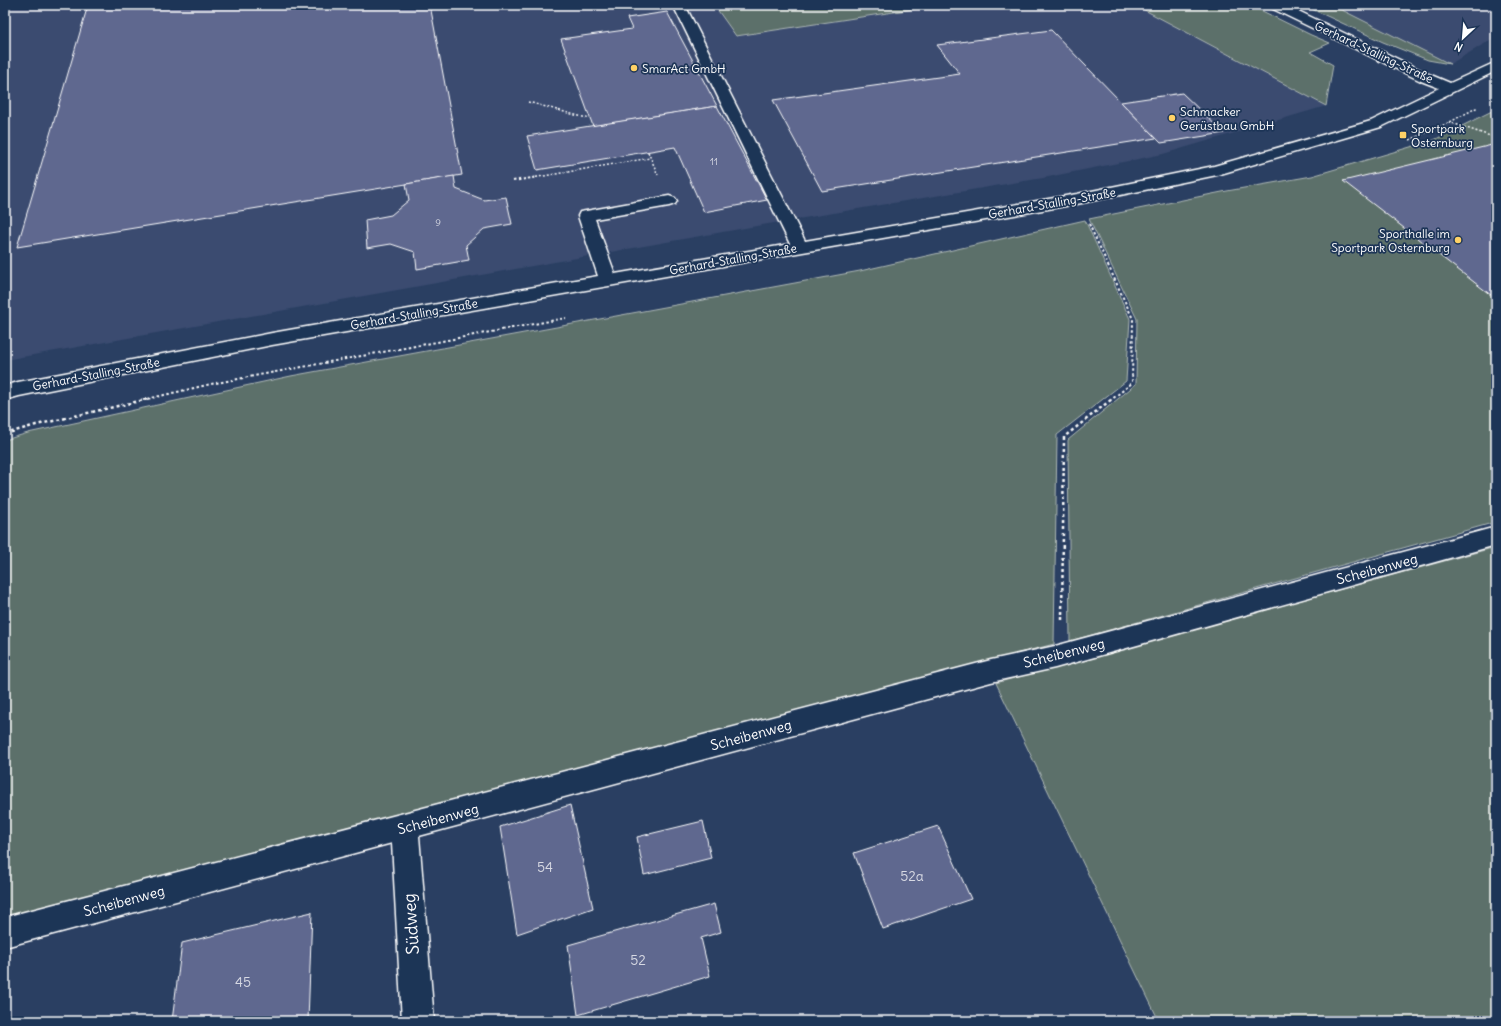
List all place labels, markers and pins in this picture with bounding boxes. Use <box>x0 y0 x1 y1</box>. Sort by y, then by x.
place label: SmarAct GmbH <box>642 61 726 76</box>
marker: SmarAct GmbH <box>629 63 639 73</box>
place label: Schmacker Gerüstbau GmbH <box>1180 104 1275 133</box>
marker: Schmacker Gerüstbau GmbH <box>1167 113 1177 123</box>
place label: Sportpark Osternburg <box>1411 121 1473 150</box>
marker: Sportpark Osternburg <box>1398 130 1408 140</box>
place label: Sporthalle im Sportpark Osternburg <box>1331 226 1450 255</box>
marker: Sporthalle im Sportpark Osternburg <box>1453 235 1463 245</box>

